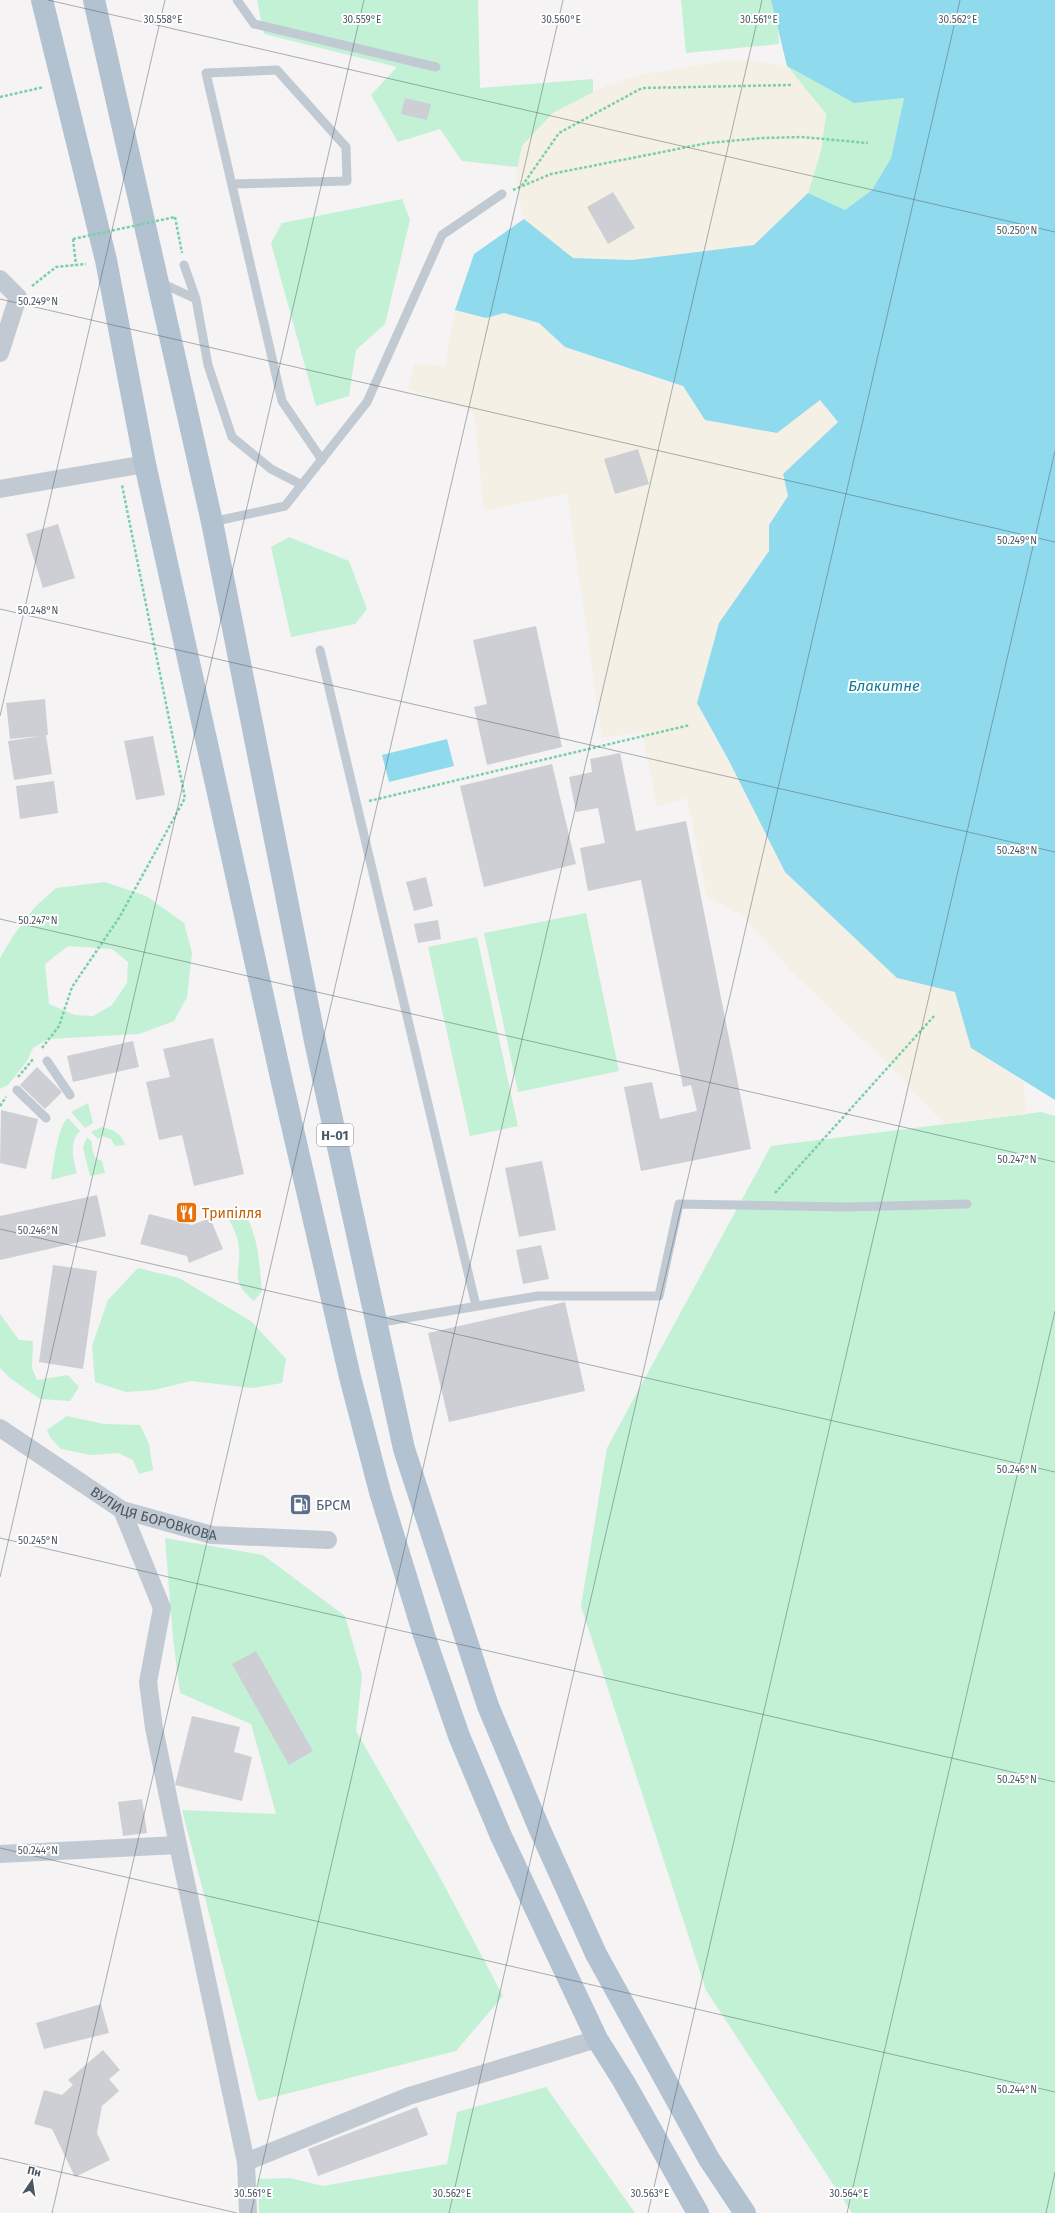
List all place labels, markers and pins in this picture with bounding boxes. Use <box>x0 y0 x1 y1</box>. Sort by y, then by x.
restaurant icon: Трипілля <box>173 1200 199 1226</box>
place label: Трипілля <box>202 1205 262 1222</box>
fuel station icon: БРСМ <box>287 1492 313 1518</box>
place label: БРСМ <box>316 1497 351 1514</box>

